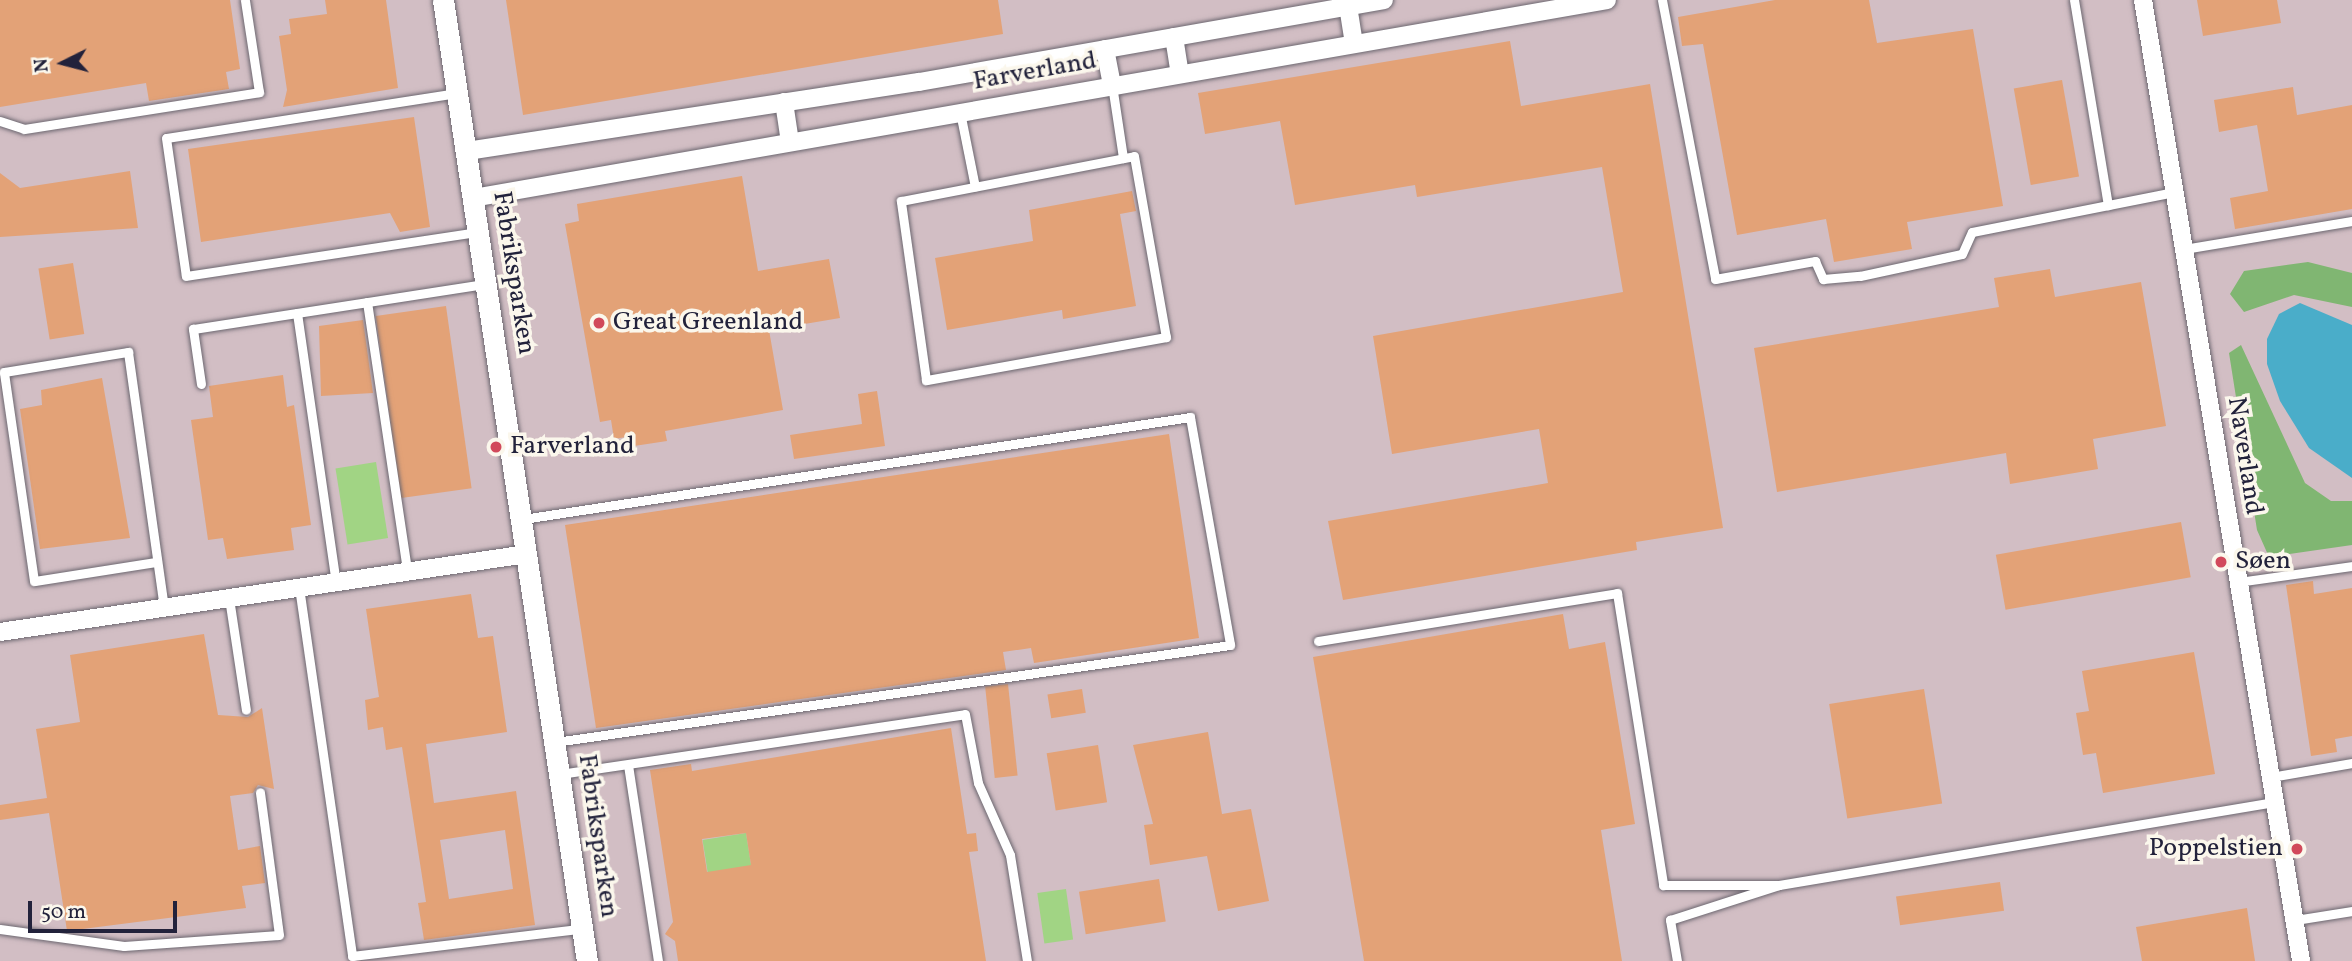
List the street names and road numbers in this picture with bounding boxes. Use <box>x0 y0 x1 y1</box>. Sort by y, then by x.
street label: Farverland <box>971 46 1099 98</box>
street label: Fabriksparken <box>485 189 541 357</box>
street label: Naverland <box>2219 395 2269 517</box>
street label: Fabriksparken <box>570 752 624 920</box>

